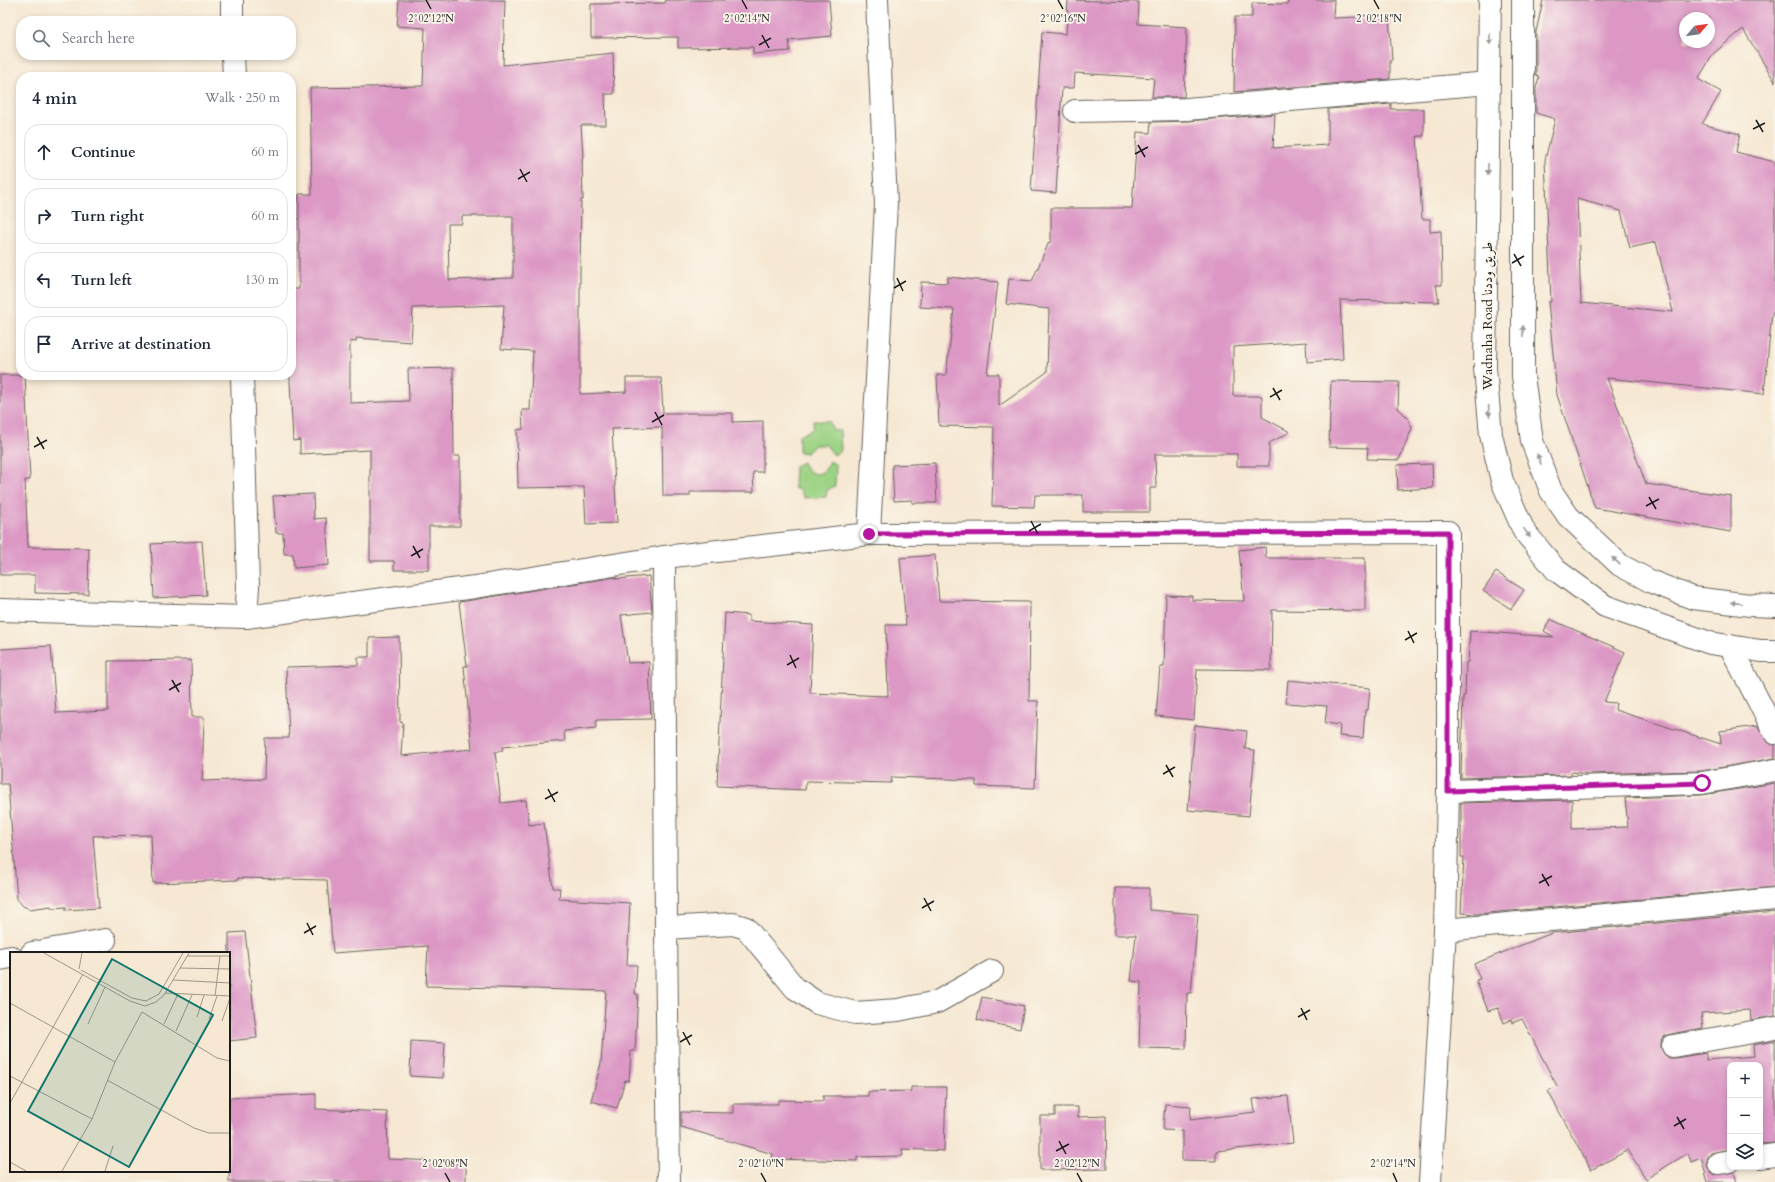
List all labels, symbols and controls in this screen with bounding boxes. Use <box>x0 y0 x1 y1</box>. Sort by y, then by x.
text: 2°02'12"N <box>408 12 454 26</box>
text: 2°02'14"N <box>724 12 770 26</box>
text: 2°02'16"N <box>1040 12 1086 26</box>
text: 2°02'18"N <box>1356 12 1402 26</box>
north arrow <box>1679 12 1715 48</box>
search box <box>16 16 296 60</box>
icon: search <box>30 27 52 49</box>
text: Search here <box>62 28 135 48</box>
one-way arrow <box>1487 33 1493 46</box>
text: 4 min <box>32 87 77 110</box>
text: Walk · 250 m <box>205 89 280 107</box>
icon: ahead <box>33 141 55 163</box>
text: Continue <box>71 142 136 162</box>
text: 60 m <box>251 143 279 161</box>
one-way arrow <box>1485 163 1491 176</box>
icon: right <box>33 205 55 227</box>
text: Turn right <box>71 206 144 226</box>
text: 60 m <box>251 207 279 225</box>
street label: Wadnaha Road طريق وددنا <box>1478 242 1497 391</box>
icon: left <box>33 269 55 291</box>
text: Turn left <box>71 270 132 290</box>
text: 130 m <box>245 271 279 289</box>
one-way arrow <box>1520 324 1526 337</box>
icon: arrive <box>33 333 55 355</box>
text: Arrive at destination <box>71 334 211 354</box>
one-way arrow <box>1485 405 1492 417</box>
one-way arrow <box>1535 452 1541 464</box>
route end <box>860 525 878 543</box>
one-way arrow <box>1523 528 1531 539</box>
one-way arrow <box>1610 556 1621 565</box>
one-way arrow <box>1730 600 1742 606</box>
route start <box>1693 774 1711 792</box>
inset map <box>10 952 230 1172</box>
map controls <box>1727 1062 1763 1170</box>
button: + <box>1727 1062 1763 1098</box>
button: − <box>1727 1098 1763 1134</box>
button: layers <box>1727 1134 1763 1170</box>
text: 2°02'08"N <box>422 1157 468 1171</box>
text: 2°02'10"N <box>738 1157 784 1171</box>
text: 2°02'12"N <box>1054 1157 1100 1171</box>
text: 2°02'14"N <box>1370 1157 1416 1171</box>

